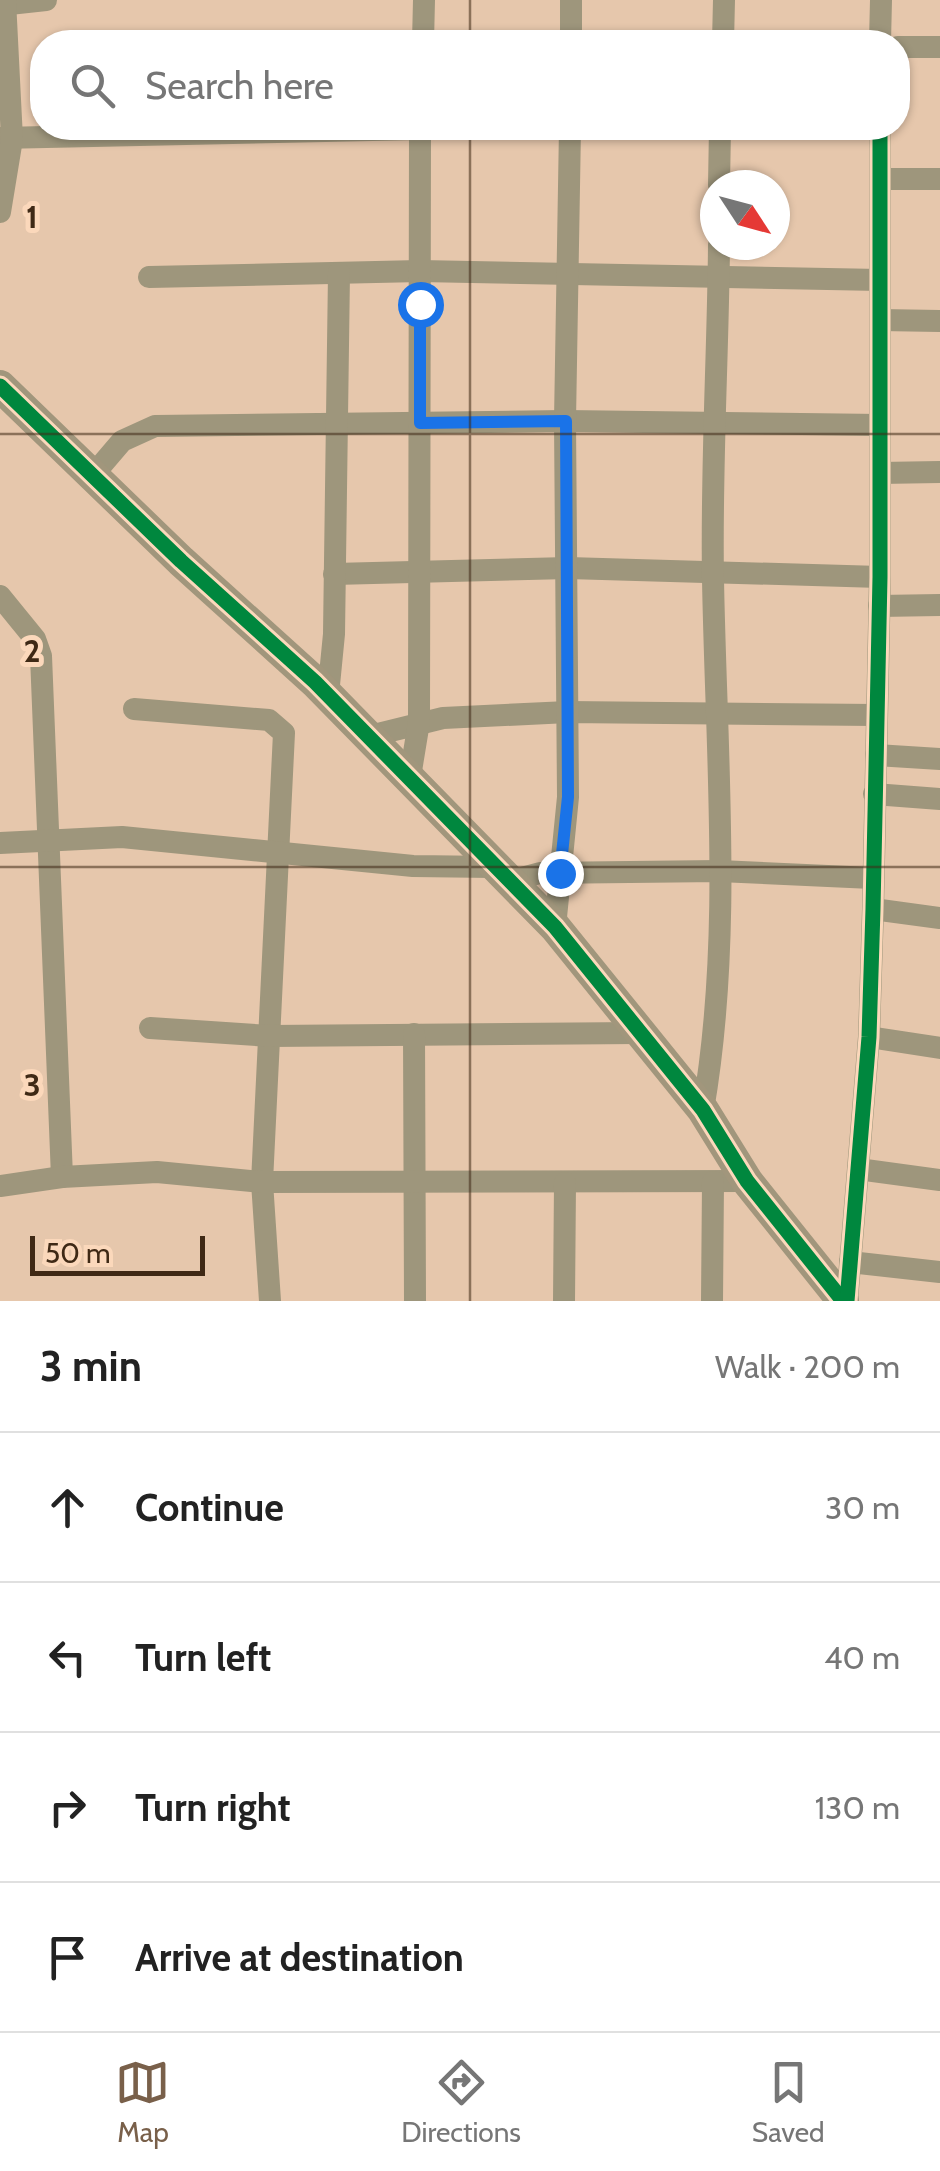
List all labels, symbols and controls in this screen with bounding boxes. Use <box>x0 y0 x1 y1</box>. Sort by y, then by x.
search box <box>30 30 910 140</box>
icon: search <box>65 58 120 113</box>
text: Search here <box>145 62 334 109</box>
north arrow <box>700 170 790 260</box>
text: 1 <box>26 197 38 236</box>
route start <box>398 282 444 328</box>
text: 2 <box>24 631 40 670</box>
route end <box>538 851 584 897</box>
text: 3 <box>23 1065 41 1104</box>
scale bar <box>30 1231 205 1276</box>
text: 50 m <box>45 1236 111 1270</box>
text: 3 min <box>40 1340 142 1392</box>
text: Walk · 200 m <box>715 1347 900 1386</box>
icon: ahead <box>40 1480 95 1535</box>
text: Continue <box>135 1484 284 1531</box>
text: 30 m <box>825 1488 900 1527</box>
icon: left <box>40 1630 95 1685</box>
text: Turn left <box>135 1634 271 1681</box>
text: 40 m <box>824 1638 900 1677</box>
icon: right <box>40 1780 95 1835</box>
text: Turn right <box>135 1784 291 1831</box>
text: 130 m <box>815 1788 900 1827</box>
icon: arrive <box>40 1930 95 1985</box>
text: Arrive at destination <box>135 1934 464 1981</box>
tab: Map <box>115 2055 170 2149</box>
tab: Directions <box>401 2055 521 2149</box>
tab: Saved <box>752 2055 825 2149</box>

